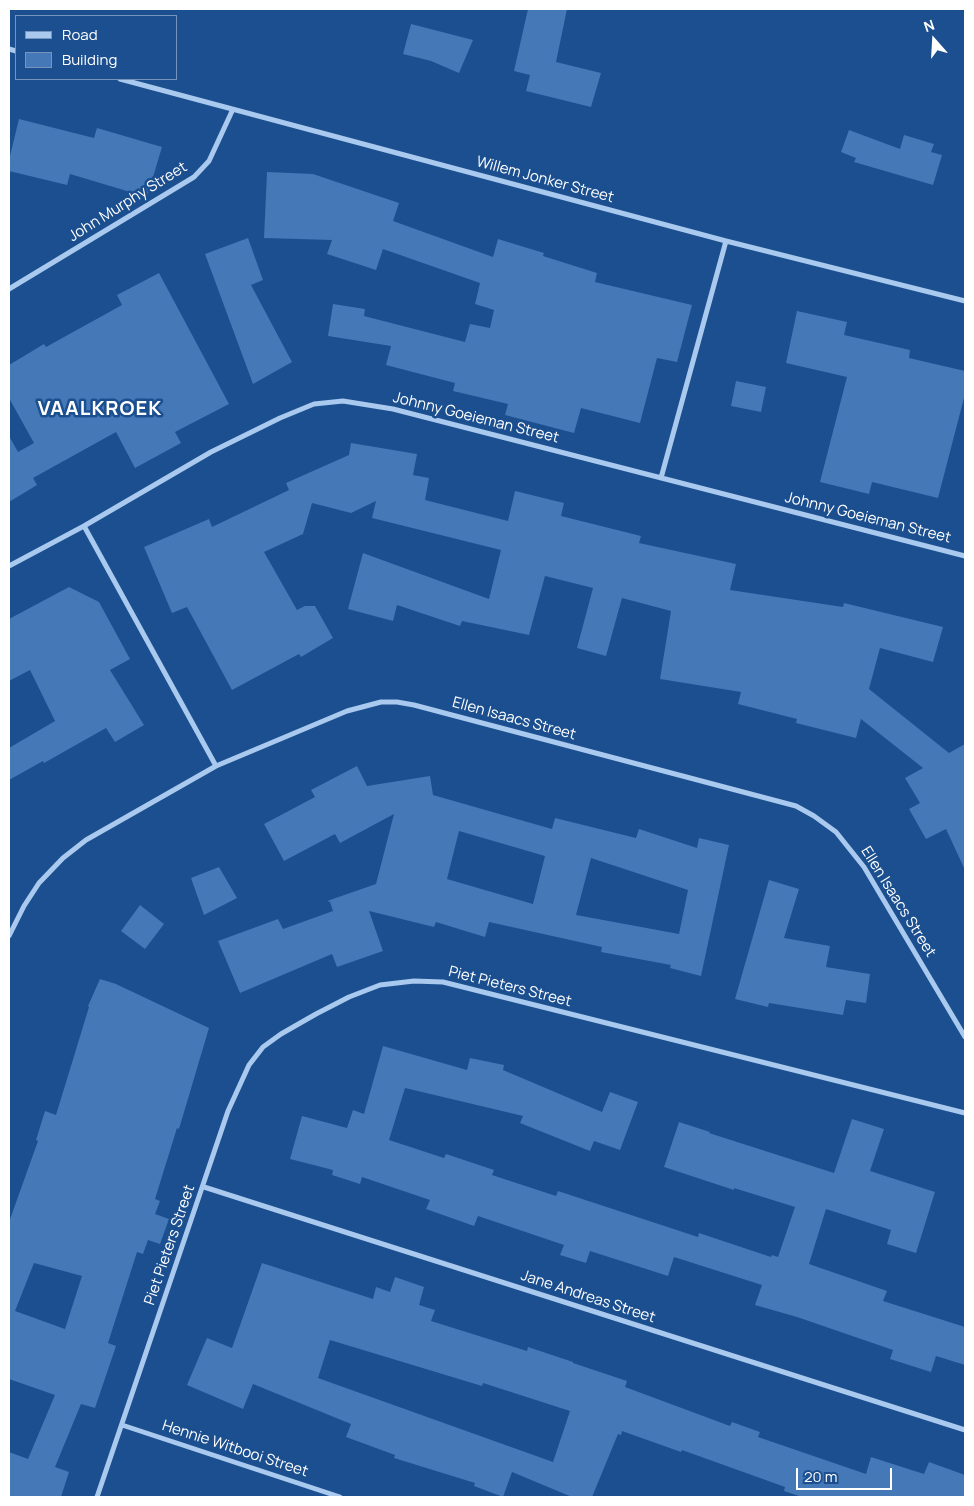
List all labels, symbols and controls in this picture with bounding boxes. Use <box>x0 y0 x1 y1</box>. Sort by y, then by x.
legend <box>15 15 178 80</box>
north arrow <box>909 15 959 65</box>
text: N <box>921 15 937 36</box>
text: Road <box>62 24 98 45</box>
text: Building <box>62 49 117 70</box>
street label: Willem Jonker Street <box>474 153 616 207</box>
street label: John Murphy Street <box>65 158 191 246</box>
street label: Johnny Goeieman Street <box>391 389 561 447</box>
district label: VAALKROEK <box>37 397 163 421</box>
street label: Johnny Goeieman Street <box>783 489 953 547</box>
street label: Ellen Isaacs Street <box>450 694 578 744</box>
street label: Ellen Isaacs Street <box>857 843 939 961</box>
street label: Piet Pieters Street <box>447 963 573 1011</box>
street label: Piet Pieters Street <box>141 1182 199 1308</box>
street label: Jane Andreas Street <box>519 1267 657 1327</box>
street label: Hennie Witbooi Street <box>160 1417 310 1481</box>
scale bar <box>799 1458 895 1490</box>
text: 20 m <box>804 1466 837 1487</box>

